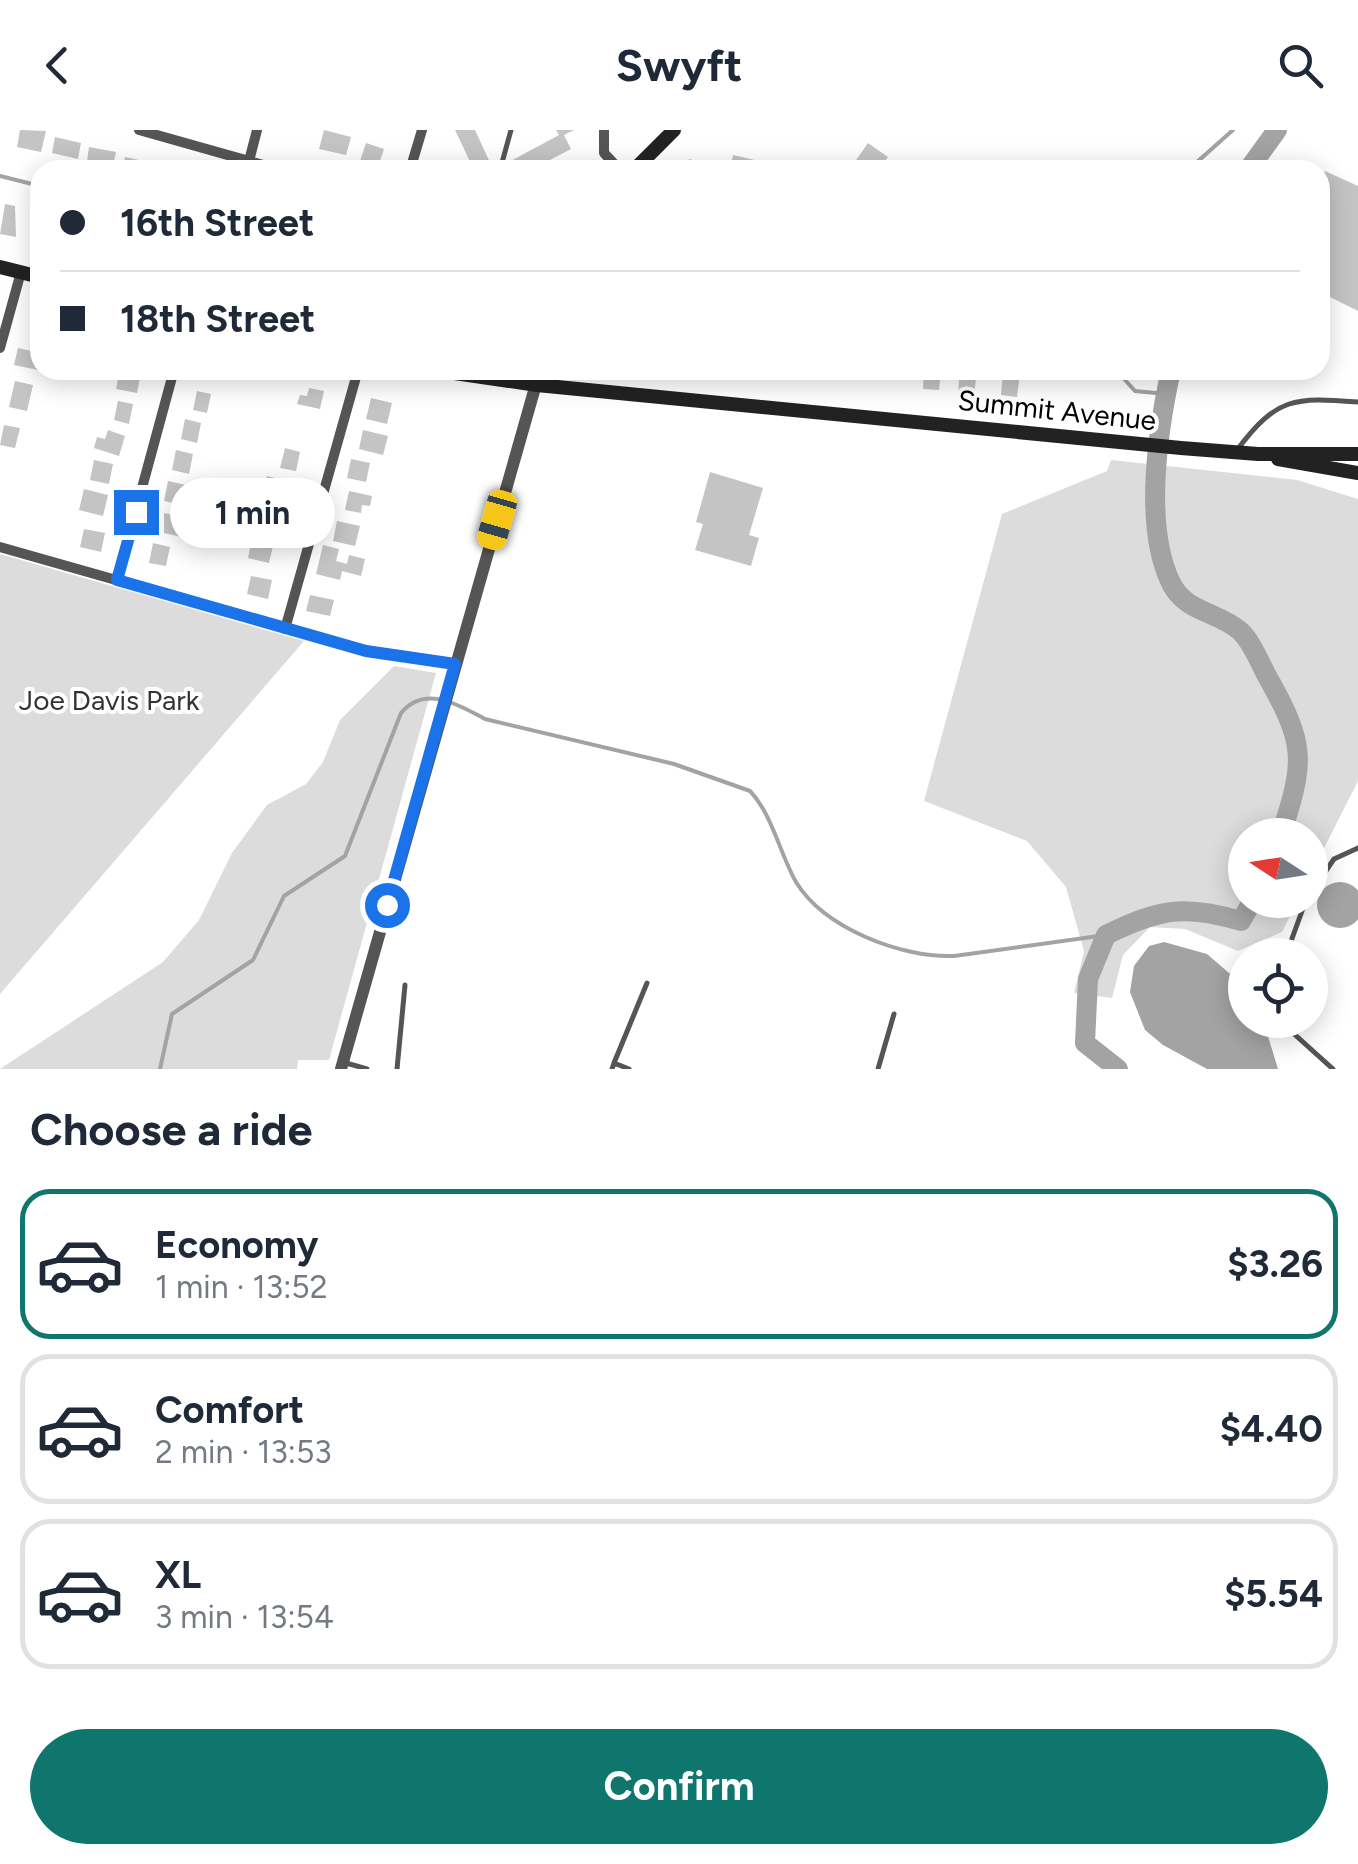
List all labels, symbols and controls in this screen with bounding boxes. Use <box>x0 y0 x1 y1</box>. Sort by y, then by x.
icon: back <box>30 38 85 93</box>
text: Swyft <box>616 38 742 92</box>
icon: search <box>1273 38 1328 93</box>
text: 16th Street <box>120 200 314 246</box>
text: 18th Street <box>120 296 315 342</box>
street label: Summit Avenue <box>956 383 1158 437</box>
callout: 1 min <box>171 477 336 547</box>
car <box>474 487 520 553</box>
route end <box>114 490 159 535</box>
text: 1 min <box>215 494 290 532</box>
park label: Joe Davis Park <box>19 683 200 717</box>
north arrow <box>1228 818 1328 918</box>
map controls <box>1228 818 1328 1038</box>
route start <box>365 883 410 928</box>
button: locate <box>1228 938 1328 1038</box>
text: Choose a ride <box>30 1102 312 1156</box>
icon: car <box>35 1219 125 1309</box>
text: Economy <box>155 1222 318 1268</box>
text: $3.26 <box>1227 1241 1323 1287</box>
text: 1 min · 13:52 <box>155 1268 328 1306</box>
icon: car <box>35 1384 125 1474</box>
text: Comfort <box>155 1387 304 1433</box>
text: $4.40 <box>1220 1406 1323 1452</box>
text: 2 min · 13:53 <box>155 1433 332 1471</box>
icon: car <box>35 1549 125 1639</box>
text: XL <box>155 1552 201 1598</box>
text: $5.54 <box>1224 1571 1323 1617</box>
text: 3 min · 13:54 <box>155 1598 334 1636</box>
button: Confirm <box>30 1729 1328 1844</box>

